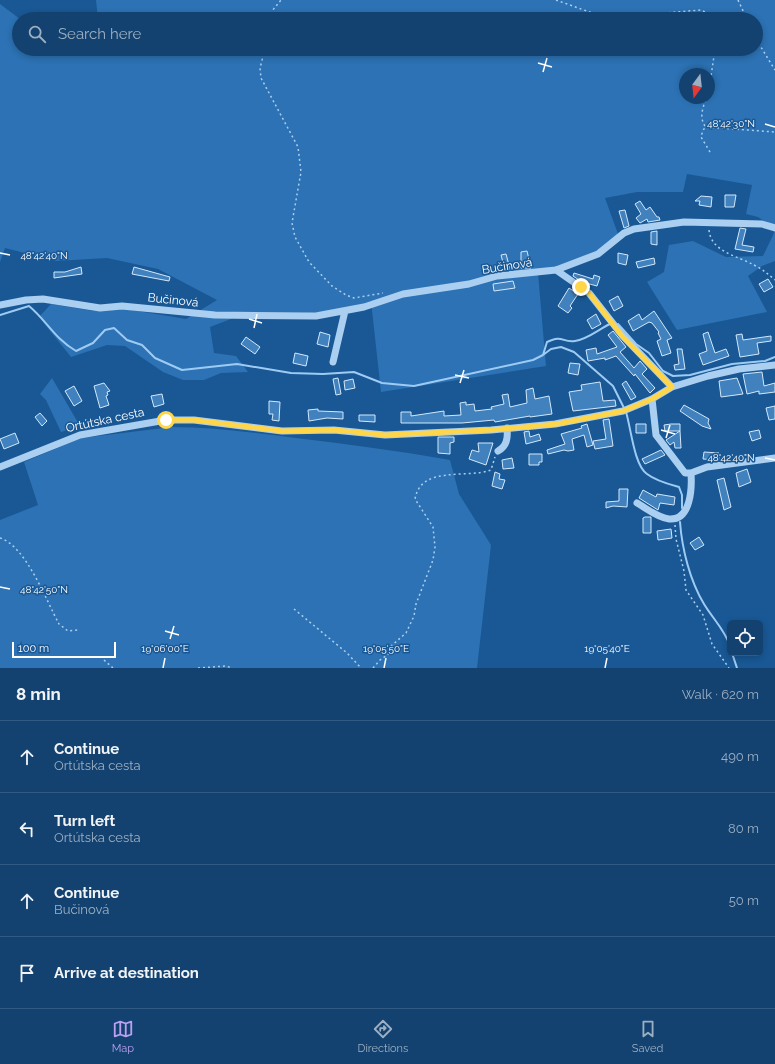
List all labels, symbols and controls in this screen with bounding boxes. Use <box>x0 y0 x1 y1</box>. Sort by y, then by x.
search box <box>12 12 763 56</box>
icon: search <box>26 23 48 45</box>
text: Search here <box>58 25 141 43</box>
north arrow <box>679 68 715 104</box>
text: 48°42'30"N <box>707 118 755 129</box>
text: 48°42'40"N <box>20 250 68 261</box>
street label: Bučinová <box>481 255 533 277</box>
route end <box>572 278 590 296</box>
street label: Bučinová <box>147 290 199 310</box>
street label: Ortútska cesta <box>64 405 146 435</box>
route start <box>157 411 175 429</box>
text: 48°42'40"N <box>707 452 755 463</box>
text: 48°42'50"N <box>20 584 68 595</box>
map controls <box>727 620 763 656</box>
button: locate <box>727 620 763 656</box>
scale bar <box>12 640 116 659</box>
text: 100 m <box>18 642 49 655</box>
text: 19°06'00"E <box>141 643 189 654</box>
text: 19°05'50"E <box>363 643 409 654</box>
text: 19°05'40"E <box>584 643 630 654</box>
text: 8 min <box>16 684 61 704</box>
text: Walk · 620 m <box>682 687 759 702</box>
text: Continue <box>54 740 119 758</box>
icon: ahead <box>16 746 38 768</box>
text: 490 m <box>721 749 759 764</box>
text: Ortútska cesta <box>54 758 141 773</box>
text: Turn left <box>54 812 115 830</box>
icon: left <box>16 818 38 840</box>
text: 80 m <box>728 821 759 836</box>
text: Ortútska cesta <box>54 830 141 845</box>
text: Continue <box>54 884 119 902</box>
icon: ahead <box>16 890 38 912</box>
text: 50 m <box>729 893 759 908</box>
text: Bučinová <box>54 902 109 917</box>
icon: arrive <box>16 962 38 984</box>
text: Arrive at destination <box>54 964 199 982</box>
tab: Map <box>112 1018 134 1055</box>
tab: Directions <box>358 1018 408 1055</box>
tab: Saved <box>632 1018 663 1055</box>

